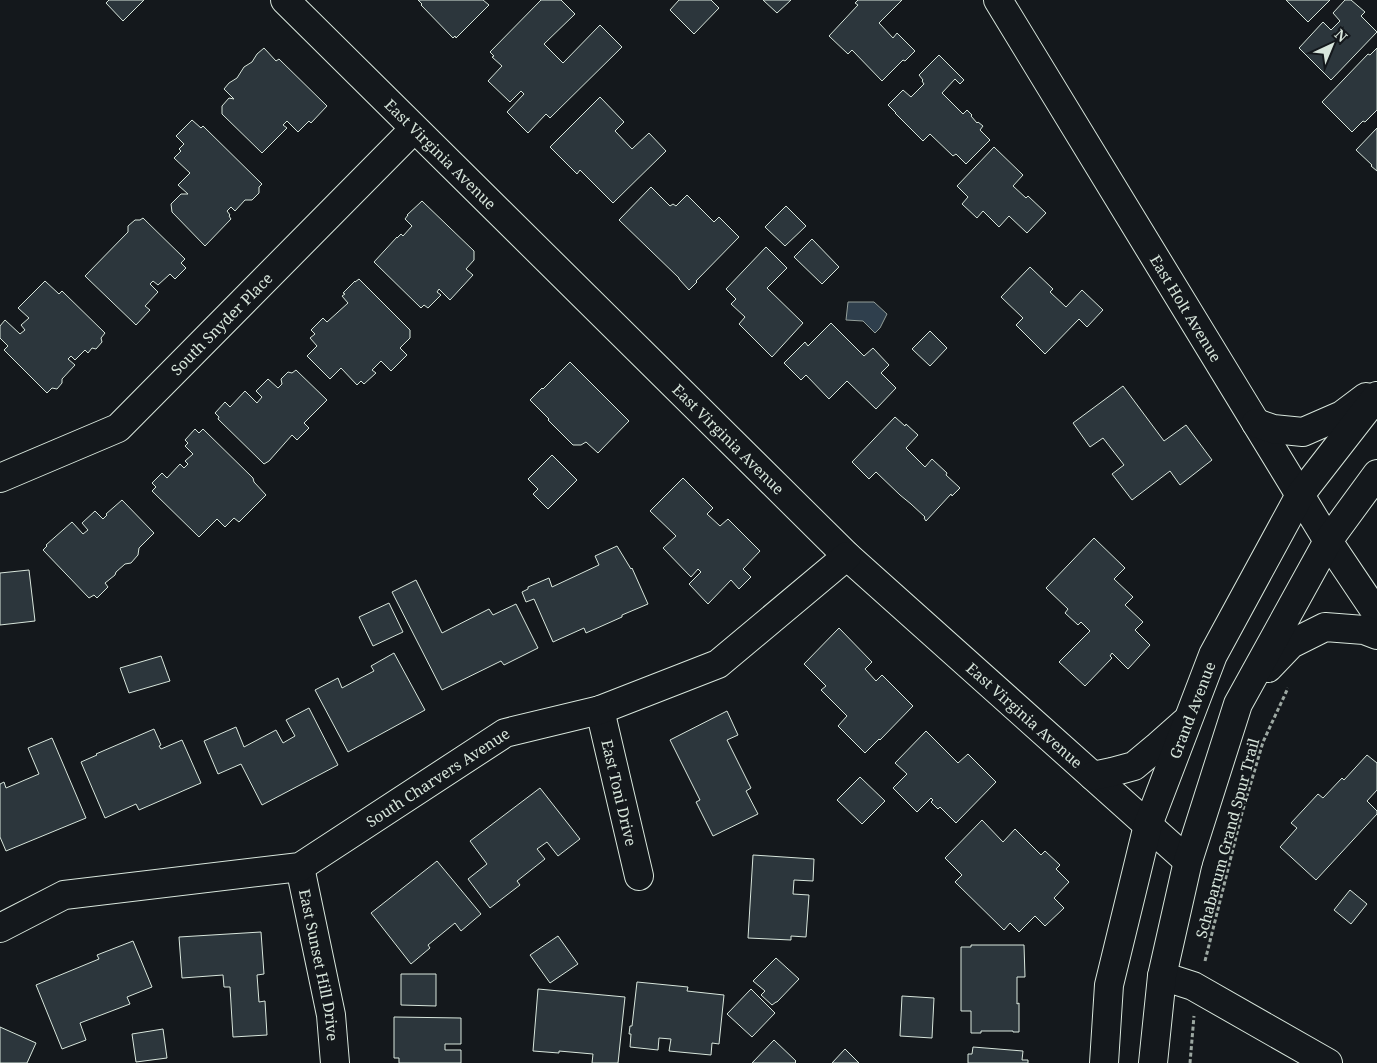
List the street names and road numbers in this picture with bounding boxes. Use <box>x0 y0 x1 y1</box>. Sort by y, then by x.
street label: East Virginia Avenue <box>381 94 501 214</box>
street label: East Holt Avenue <box>1146 251 1226 365</box>
street label: South Snyder Place <box>166 268 277 379</box>
street label: East Virginia Avenue <box>669 379 789 498</box>
street label: East Virginia Avenue <box>962 658 1087 772</box>
street label: Grand Avenue <box>1164 659 1220 761</box>
street label: South Charvers Avenue <box>362 723 513 831</box>
street label: Schabarum Grand Spur Trail <box>1191 735 1263 940</box>
street label: East Toni Drive <box>597 738 642 848</box>
street label: East Sunset Hill Drive <box>295 887 343 1042</box>

